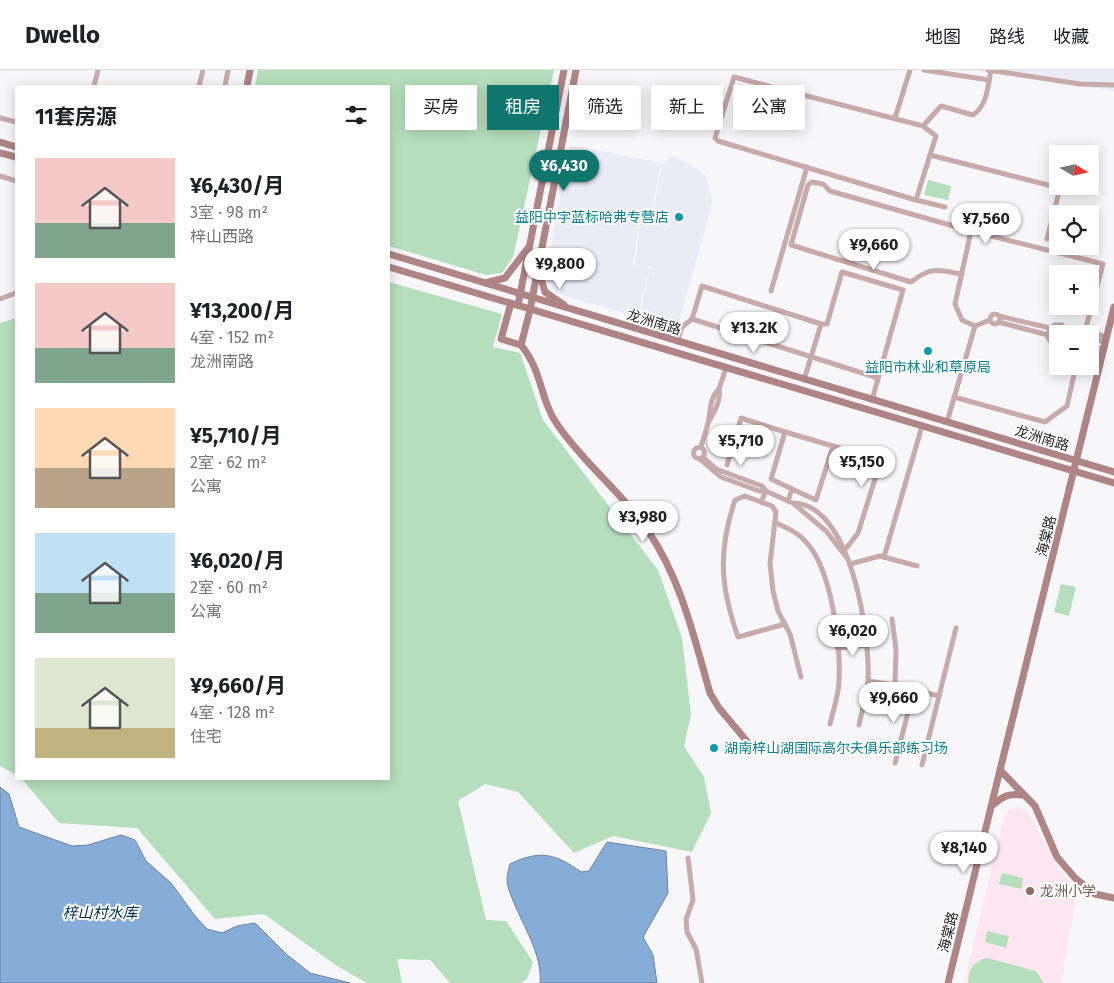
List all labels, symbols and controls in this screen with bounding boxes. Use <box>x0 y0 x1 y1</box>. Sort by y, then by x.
text: Dwello <box>25 21 100 49</box>
text: 地图 <box>925 26 961 48</box>
text: 路线 <box>989 26 1025 48</box>
text: 收藏 <box>1053 26 1089 48</box>
chip: 买房 <box>405 85 477 130</box>
chip: 租房 <box>487 85 559 130</box>
chip: 筛选 <box>569 85 641 130</box>
chip: 新上 <box>651 85 723 130</box>
chip: 公寓 <box>733 85 805 130</box>
icon: filters <box>342 101 370 129</box>
text: 11套房源 <box>35 104 117 130</box>
north arrow <box>1049 145 1099 195</box>
map controls <box>1049 145 1099 375</box>
pin: ¥6,430 <box>523 150 605 192</box>
text: ¥6,430 <box>540 156 588 175</box>
text: ¥6,430/月 <box>190 173 284 199</box>
icon: home <box>75 178 135 238</box>
pin: ¥7,560 <box>945 202 1027 245</box>
text: 3室 · 98 m² <box>190 203 268 222</box>
button: locate <box>1049 205 1099 255</box>
place label: 益阳中宇蓝标哈弗专营店 <box>515 209 669 226</box>
text: ¥7,560 <box>962 209 1010 228</box>
marker: 益阳中宇蓝标哈弗专营店 <box>673 211 685 223</box>
text: 梓山西路 <box>190 227 254 246</box>
pin: ¥9,660 <box>833 228 915 271</box>
text: ¥9,660 <box>850 235 898 254</box>
pin: ¥9,800 <box>519 248 601 290</box>
text: ¥9,800 <box>535 254 585 273</box>
button: + <box>1049 265 1099 315</box>
text: ¥13,200/月 <box>190 298 294 324</box>
icon: home <box>75 303 135 363</box>
street label: 龙洲南路 <box>625 306 683 339</box>
pin: ¥13.2K <box>713 312 795 354</box>
text: ¥13.2K <box>731 318 777 337</box>
button: − <box>1049 325 1099 375</box>
text: 4室 · 152 m² <box>190 328 274 347</box>
marker: 益阳市林业和草原局 <box>922 345 934 357</box>
text: 龙洲南路 <box>190 352 254 371</box>
place label: 益阳市林业和草原局 <box>865 359 991 376</box>
street label: 龙洲南路 <box>1013 422 1071 455</box>
text: ¥5,710/月 <box>190 423 282 449</box>
pin: ¥5,710 <box>700 424 782 467</box>
icon: home <box>75 428 135 488</box>
text: ¥5,710 <box>718 431 764 450</box>
pin: ¥5,150 <box>821 446 903 488</box>
text: ¥5,150 <box>839 452 885 471</box>
text: 2室 · 62 m² <box>190 453 267 472</box>
text: 公寓 <box>190 477 222 496</box>
pin: ¥3,980 <box>602 500 684 543</box>
text: ¥3,980 <box>619 507 667 526</box>
street label: 海棠路 <box>1033 514 1060 559</box>
text: ¥6,020/月 <box>190 548 285 574</box>
icon: home <box>75 553 135 613</box>
text: 2室 · 60 m² <box>190 578 268 597</box>
text: 公寓 <box>190 602 222 621</box>
pin: ¥6,020 <box>812 614 894 657</box>
text: ¥6,020 <box>829 621 877 640</box>
text: ¥9,660/月 <box>190 673 286 699</box>
icon: home <box>75 678 135 738</box>
pin: ¥9,660 <box>853 682 935 724</box>
text: ¥9,660 <box>870 688 918 707</box>
text: 4室 · 128 m² <box>190 703 275 722</box>
text: 住宅 <box>190 727 222 746</box>
place label: 湖南梓山湖国际高尔夫俱乐部练习场 <box>724 740 948 757</box>
marker: 湖南梓山湖国际高尔夫俱乐部练习场 <box>708 742 720 754</box>
pin: ¥8,140 <box>923 832 1005 874</box>
text: ¥8,140 <box>941 838 987 857</box>
place label: 龙洲小学 <box>1040 883 1096 900</box>
marker: 龙洲小学 <box>1024 885 1036 897</box>
water label: 梓山村水库 <box>62 904 140 922</box>
street label: 海棠路 <box>935 910 962 955</box>

